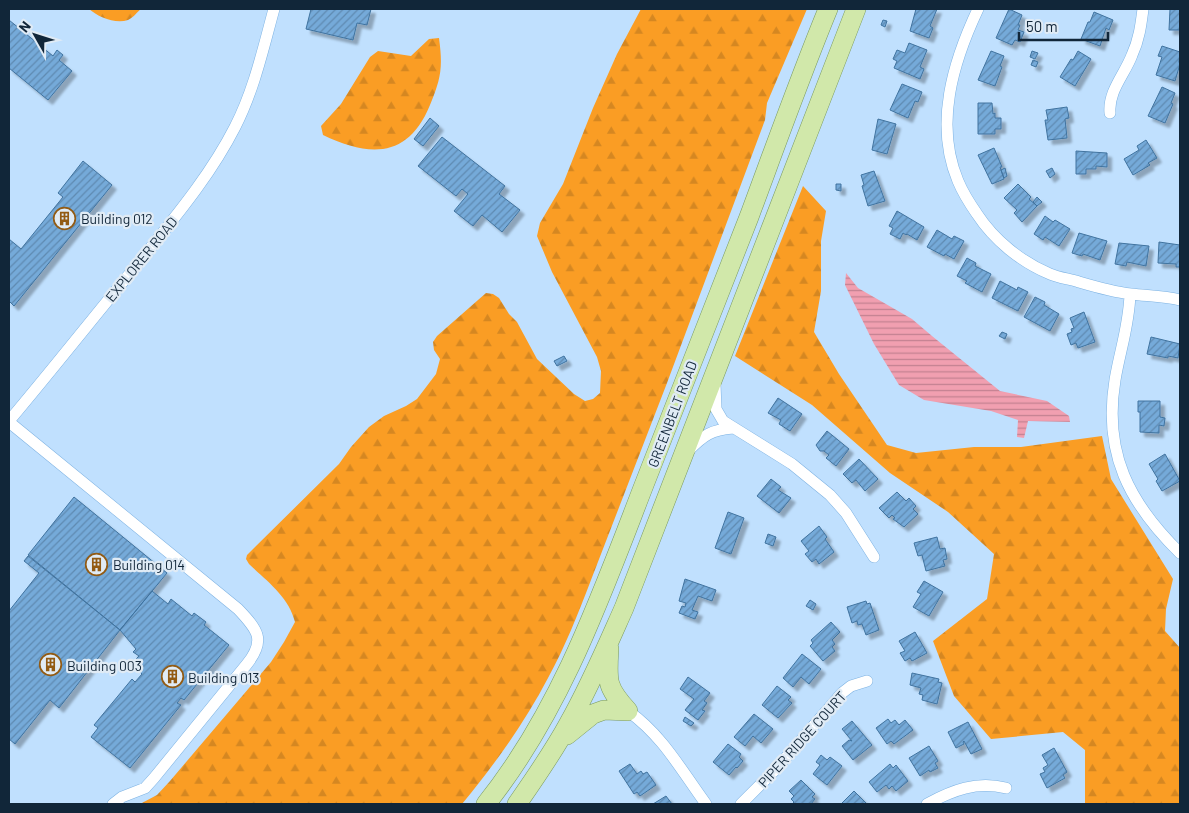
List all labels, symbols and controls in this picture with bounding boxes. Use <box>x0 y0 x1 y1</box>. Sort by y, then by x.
north arrow <box>10 10 60 60</box>
scale bar <box>1019 10 1108 42</box>
text: 50 m <box>1026 17 1058 35</box>
text: N <box>15 18 34 35</box>
building icon: Building 012 <box>53 206 77 230</box>
place label: Building 012 <box>81 210 153 227</box>
street label: EXPLORER ROAD <box>102 213 180 305</box>
street label: GREENBELT ROAD <box>644 358 700 470</box>
building icon: Building 014 <box>85 552 109 576</box>
place label: Building 014 <box>113 556 185 573</box>
building icon: Building 003 <box>39 653 63 677</box>
place label: Building 003 <box>67 657 142 674</box>
building icon: Building 013 <box>160 665 184 689</box>
place label: Building 013 <box>188 669 260 686</box>
street label: PIPER RIDGE COURT <box>754 687 850 791</box>

